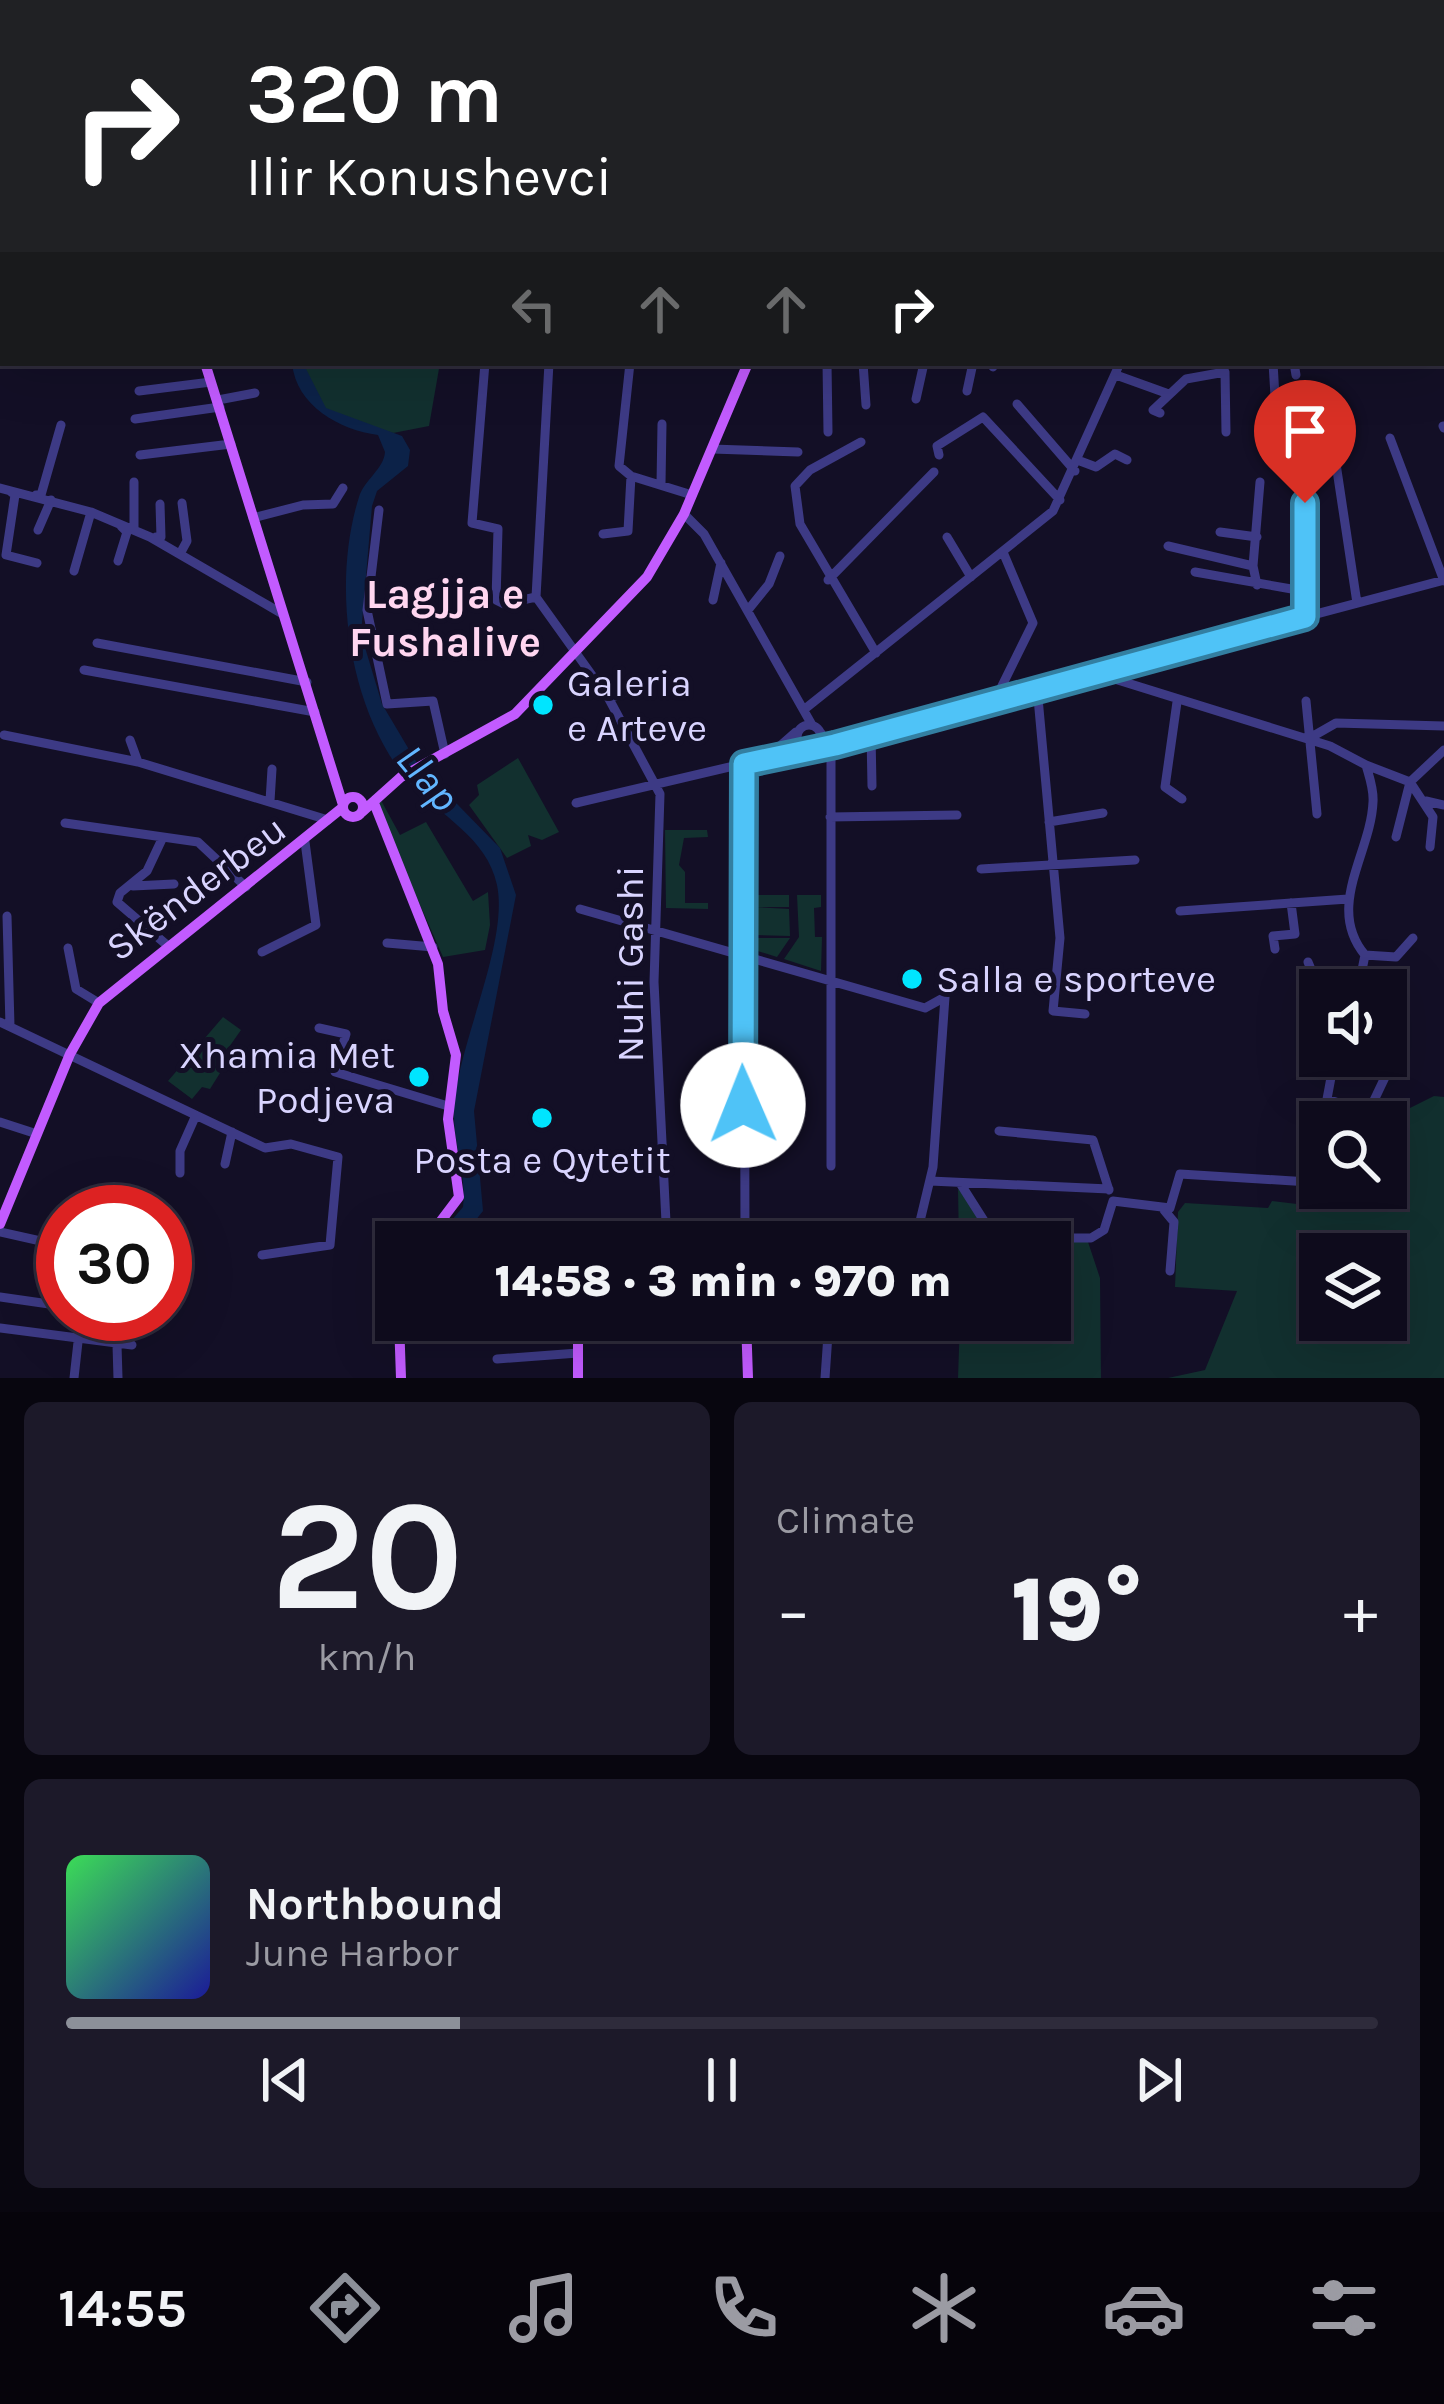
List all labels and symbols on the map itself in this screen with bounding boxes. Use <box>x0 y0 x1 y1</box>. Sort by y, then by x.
pin <box>1254 380 1356 503</box>
district label: Lagjja e Fushalive <box>349 569 541 667</box>
place label: Galeria e Arteve <box>567 660 707 751</box>
marker: Galeria e Arteve <box>530 692 556 718</box>
water label: Llap <box>386 734 470 822</box>
street label: Skënderbeu <box>97 806 295 970</box>
street label: Nuhi Gashi <box>607 866 653 1062</box>
place label: Salla e sporteve <box>936 956 1216 1002</box>
marker: Salla e sporteve <box>899 966 925 992</box>
place label: Xhamia Met Podjeva <box>178 1032 395 1123</box>
position arrow <box>680 1042 806 1168</box>
marker: Xhamia Met Podjeva <box>406 1064 432 1090</box>
marker: Posta e Qytetit <box>529 1105 555 1131</box>
place label: Posta e Qytetit <box>413 1137 671 1183</box>
speed limit sign: 30 <box>36 1185 192 1341</box>

